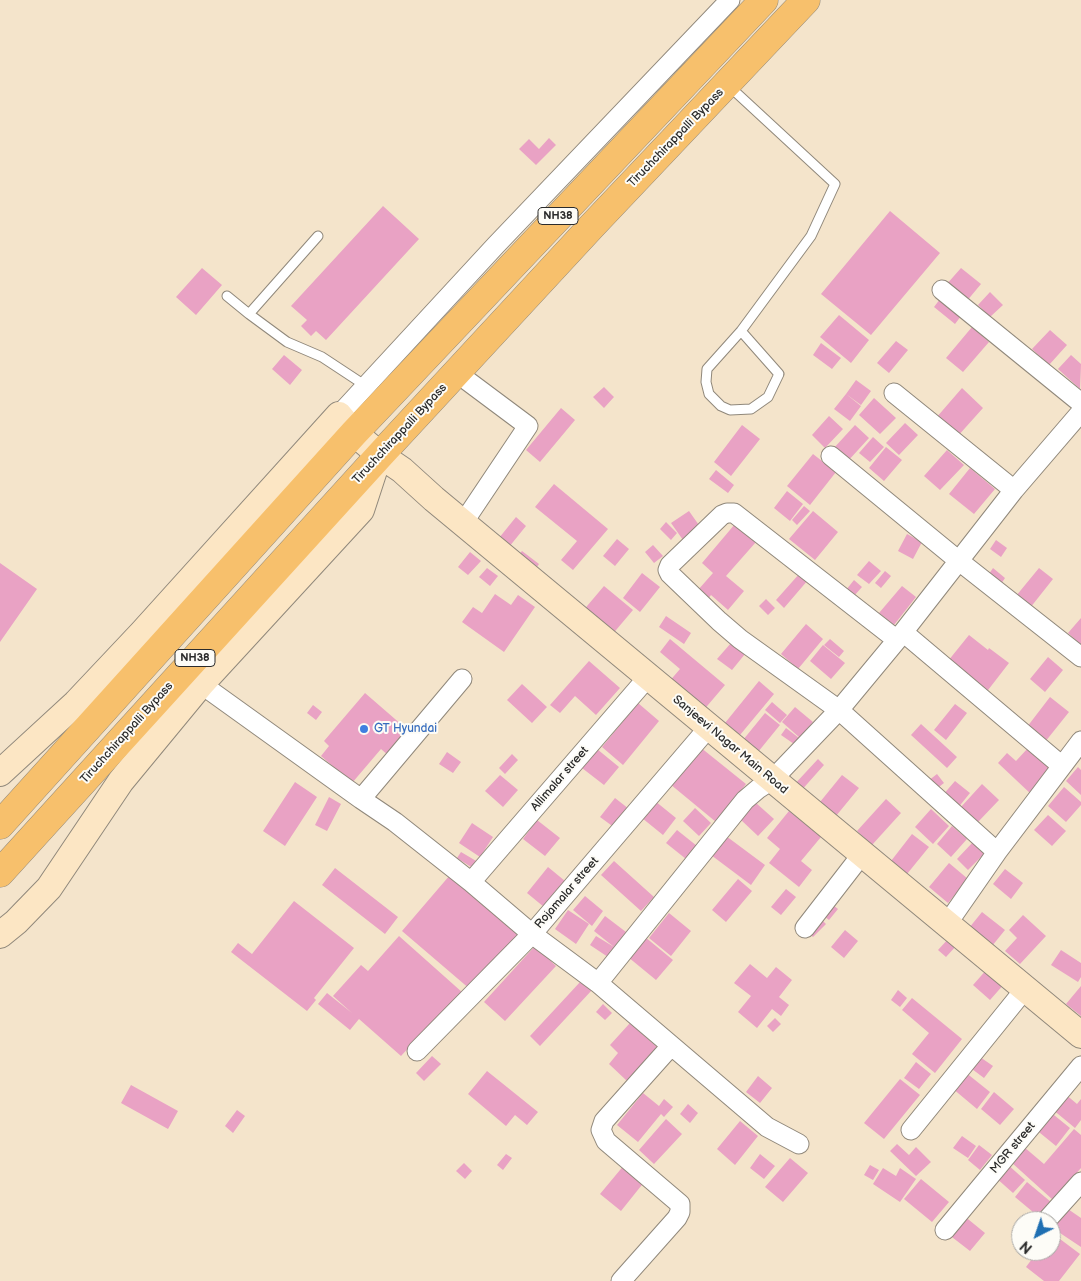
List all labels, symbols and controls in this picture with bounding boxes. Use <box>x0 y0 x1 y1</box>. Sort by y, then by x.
street label: Tiruchchirappalli Bypass <box>625 86 727 190</box>
road number: NH38 <box>538 208 578 225</box>
street label: Tiruchchirappalli Bypass <box>350 381 450 487</box>
road number: NH38 <box>175 650 215 666</box>
street label: Tiruchchirappalli Bypass <box>78 679 176 787</box>
street label: Sanjeevi Nagar Main Road <box>670 693 790 797</box>
place label: GT Hyundai <box>374 722 437 736</box>
marker: GT Hyundai <box>358 723 370 735</box>
street label: Allimalar street <box>528 744 592 814</box>
street label: Rojamalar street <box>532 854 602 932</box>
street label: MGR street <box>987 1119 1039 1177</box>
north arrow <box>1011 1211 1061 1261</box>
text: N <box>1017 1237 1036 1257</box>

